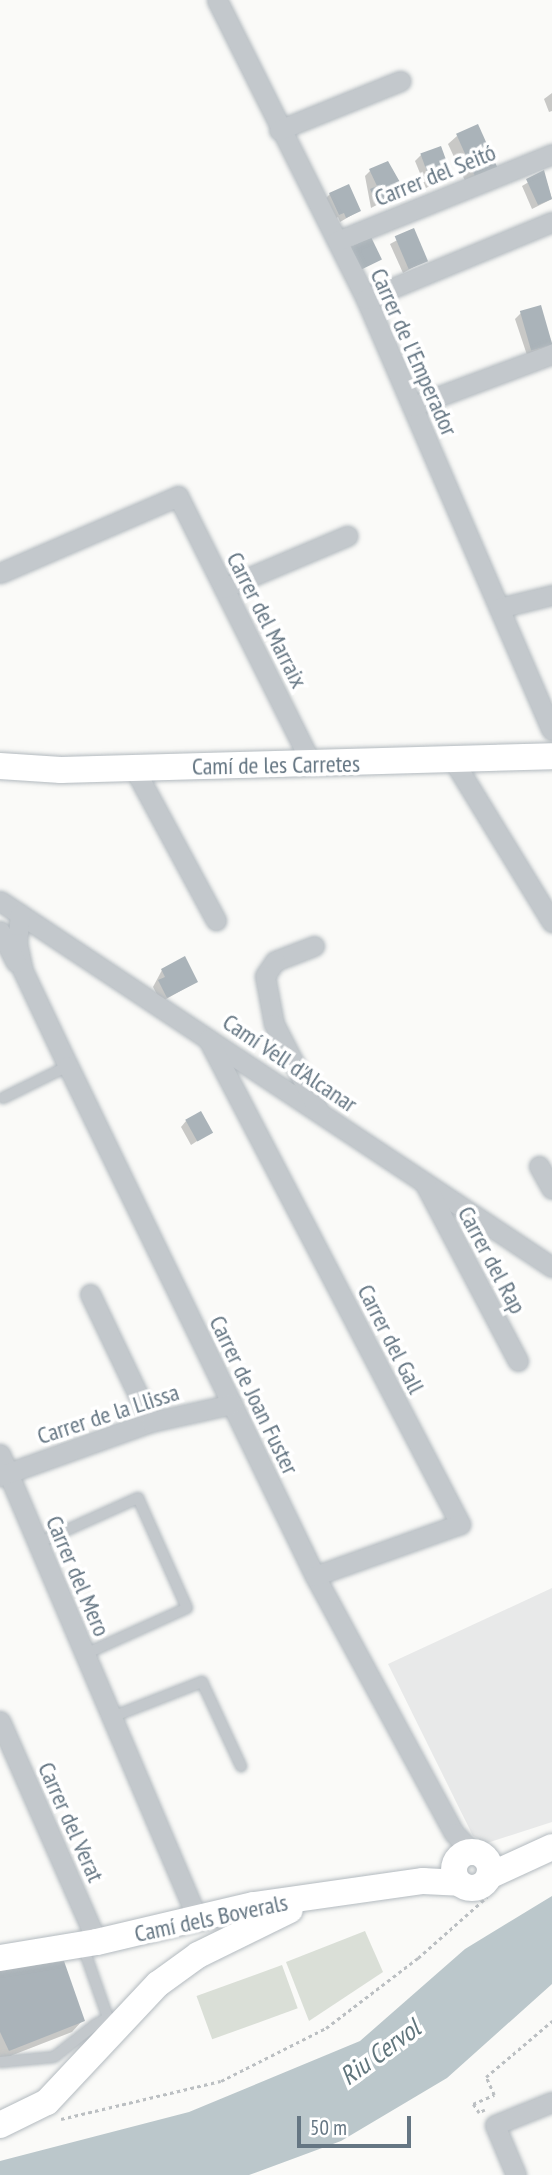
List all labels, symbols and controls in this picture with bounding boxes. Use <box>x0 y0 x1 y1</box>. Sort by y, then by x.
street label: Carrer del Seitó <box>370 138 500 212</box>
street label: Carrer de l'Emperador <box>364 264 464 440</box>
street label: Carrer del Marraix <box>220 547 314 693</box>
street label: Camí de les Carretes <box>192 749 360 781</box>
street label: Camí Vell d'Alcanar <box>217 1007 363 1119</box>
street label: Carrer del Rap <box>452 1201 532 1319</box>
street label: Carrer del Gall <box>351 1280 431 1398</box>
street label: Carrer de Joan Fuster <box>203 1311 305 1479</box>
street label: Carrer de la Llissa <box>34 1378 182 1450</box>
street label: Carrer del Mero <box>40 1511 116 1641</box>
street label: Carrer del Verat <box>32 1757 110 1887</box>
street label: Camí dels Boverals <box>132 1888 290 1948</box>
water label: Riu Cervol <box>334 2013 426 2091</box>
scale bar <box>300 2102 414 2146</box>
text: 50 m <box>310 2114 347 2141</box>

